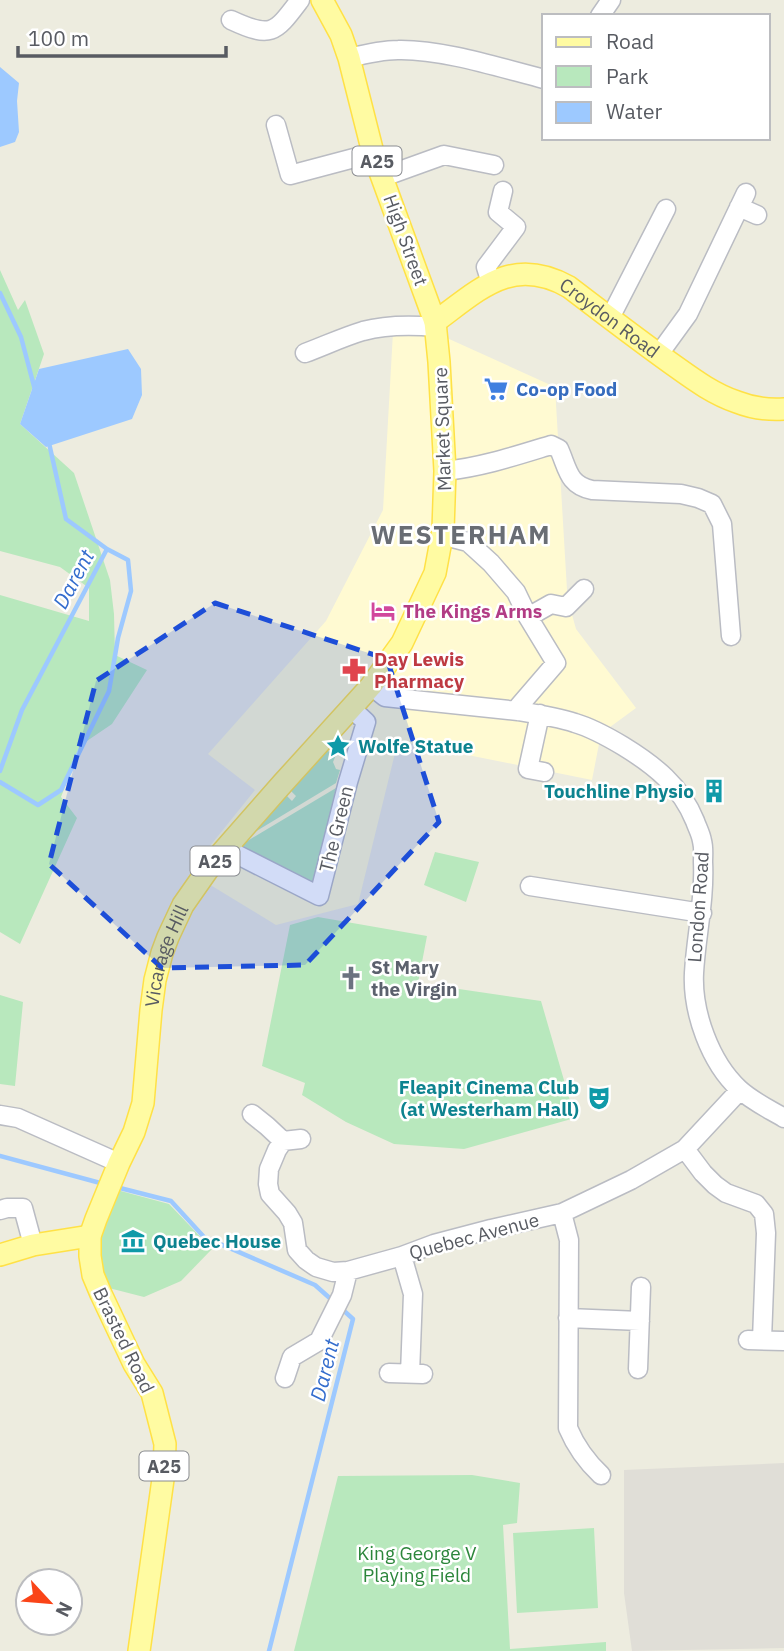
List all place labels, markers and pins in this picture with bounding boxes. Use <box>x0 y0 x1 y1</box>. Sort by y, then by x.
supermarket icon: Co-op Food <box>482 375 510 403</box>
place label: Co-op Food <box>516 377 617 401</box>
hotel icon: The Kings Arms <box>369 597 397 625</box>
place label: The Kings Arms <box>403 599 542 623</box>
place label: Day Lewis Pharmacy <box>374 647 465 693</box>
pharmacy icon: Day Lewis Pharmacy <box>340 656 368 684</box>
place icon: Wolfe Statue <box>324 732 352 760</box>
place label: Wolfe Statue <box>358 734 473 758</box>
building icon: Touchline Physio <box>700 777 728 805</box>
place label: Touchline Physio <box>544 779 694 803</box>
place label: St Mary the Virgin <box>371 955 457 1001</box>
church icon: St Mary the Virgin <box>337 964 365 992</box>
place label: Fleapit Cinema Club (at Westerham Hall) <box>399 1075 579 1121</box>
theatre icon: Fleapit Cinema Club (at Westerham Hall) <box>585 1084 613 1112</box>
museum icon: Quebec House <box>119 1227 147 1255</box>
place label: Quebec House <box>153 1229 281 1253</box>

